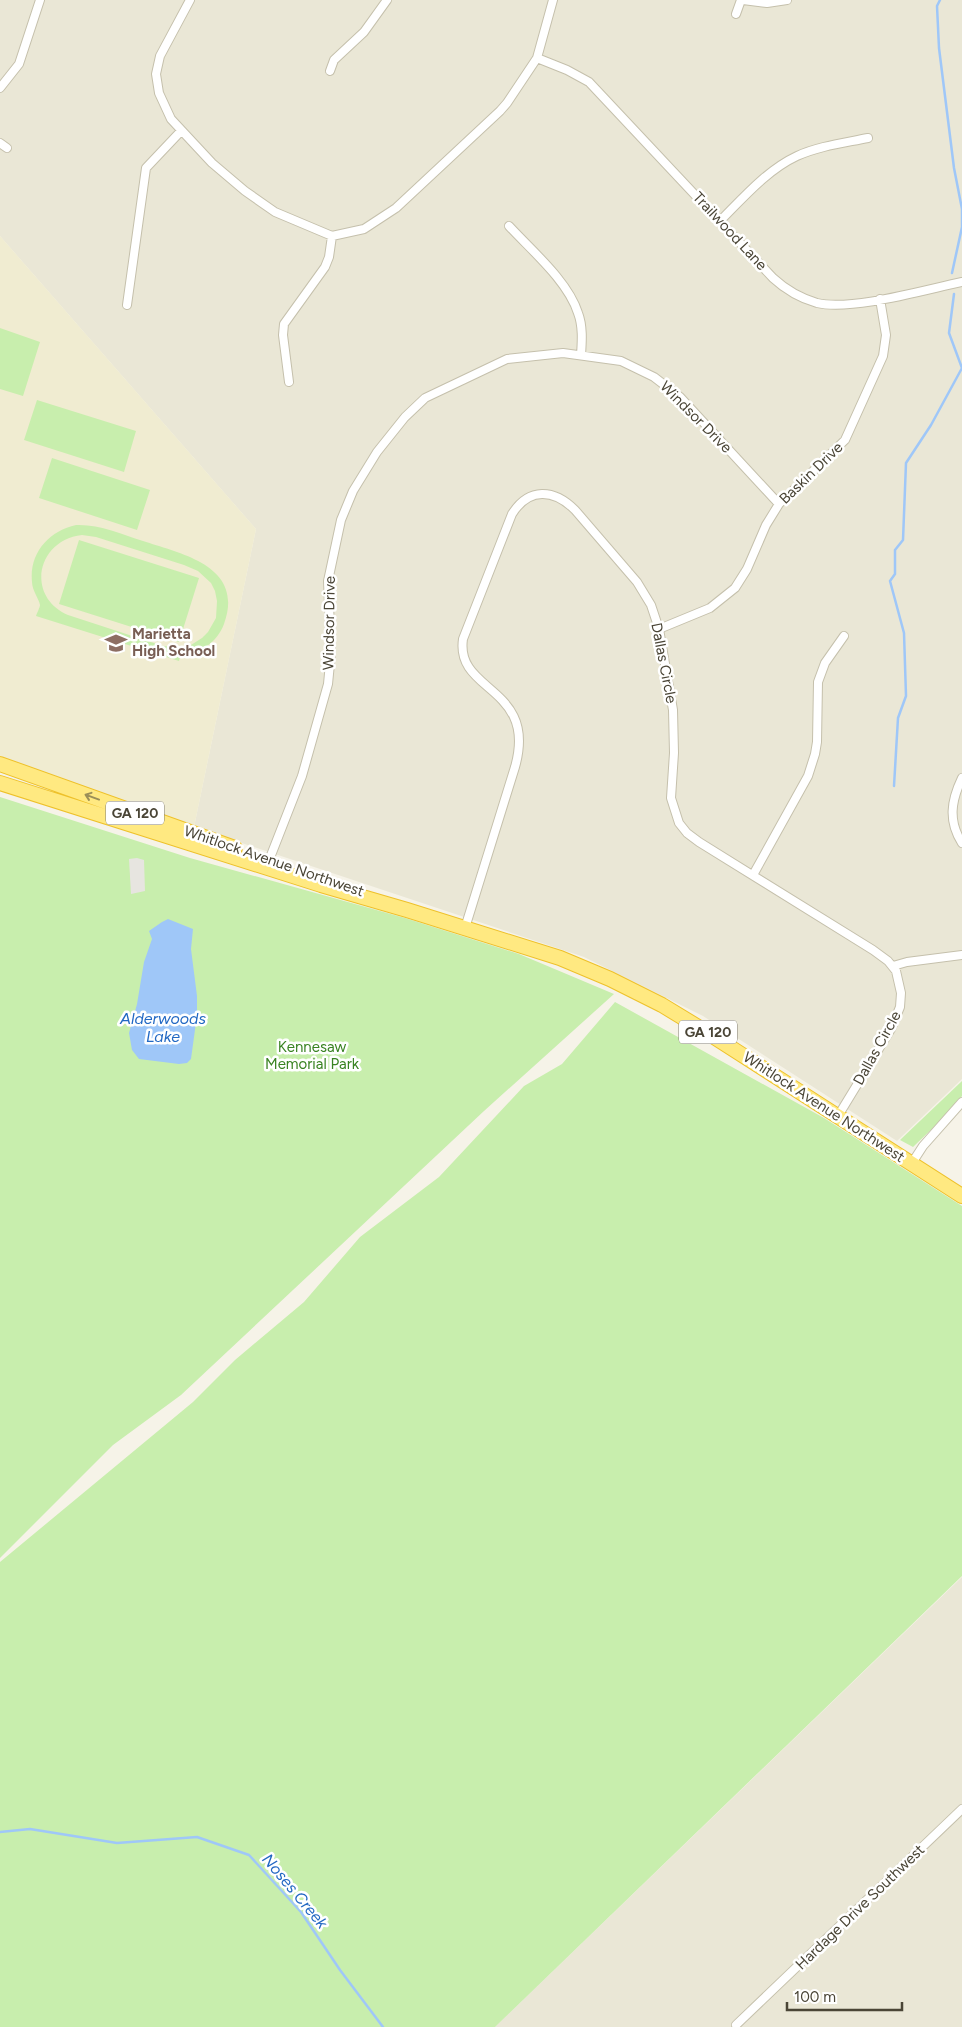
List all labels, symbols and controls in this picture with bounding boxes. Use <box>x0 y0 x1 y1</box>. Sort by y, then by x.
street label: Trailwood Lane <box>689 188 771 274</box>
street label: Windsor Drive <box>656 377 736 457</box>
street label: Baskin Drive <box>775 438 847 508</box>
street label: Windsor Drive <box>319 576 339 670</box>
street label: Dallas Circle <box>647 621 681 705</box>
place label: Marietta High School <box>132 625 215 660</box>
school or university icon: Marietta High School <box>103 630 129 656</box>
one-way arrow <box>85 792 100 801</box>
road number: GA 120 <box>106 801 164 824</box>
street label: Whitlock Avenue Northwest <box>182 822 367 900</box>
street label: Dallas Circle <box>849 1008 905 1088</box>
water label: Alderwoods Lake <box>119 1009 206 1046</box>
road number: GA 120 <box>679 1020 737 1044</box>
park label: Kennesaw Memorial Park <box>265 1038 360 1073</box>
street label: Whitlock Avenue Northwest <box>740 1048 909 1166</box>
street label: Hardage Drive Southwest <box>792 1841 928 1973</box>
water label: Noses Creek <box>258 1850 333 1933</box>
scale bar <box>787 1980 902 2012</box>
text: 100 m <box>794 1988 836 2006</box>

